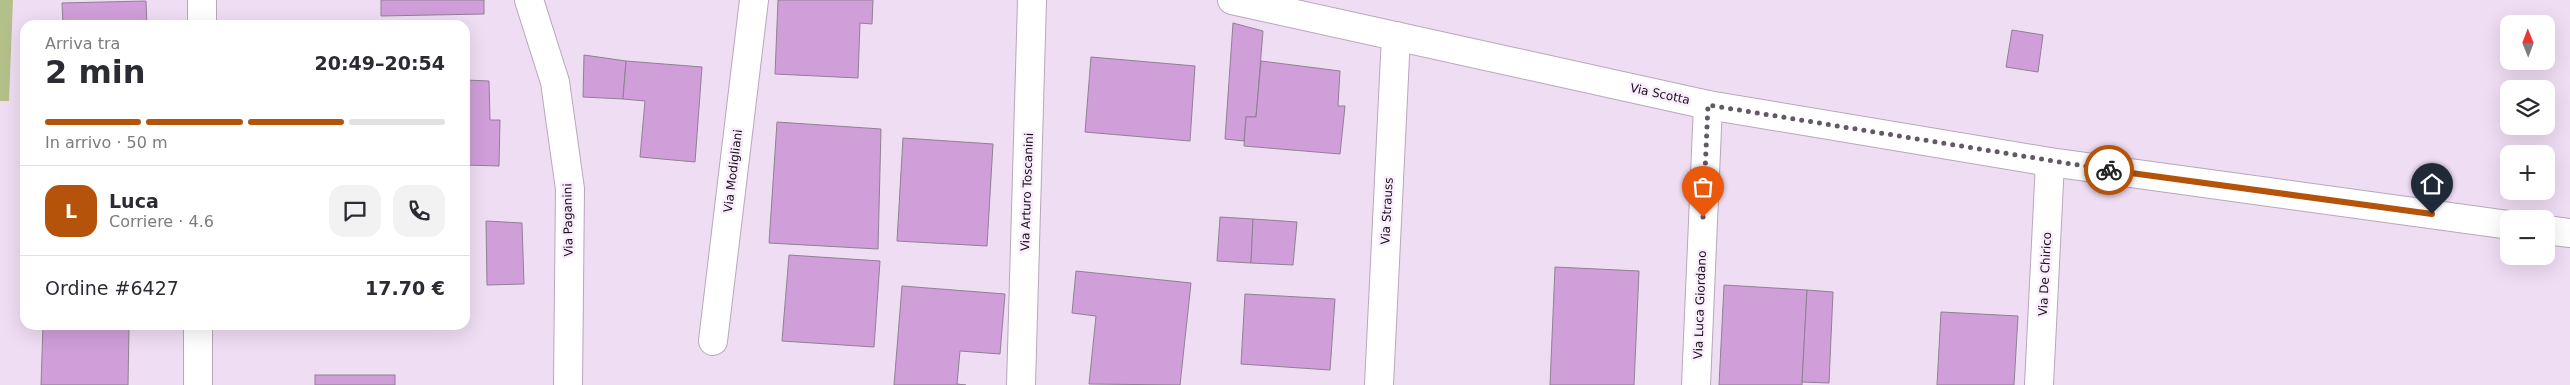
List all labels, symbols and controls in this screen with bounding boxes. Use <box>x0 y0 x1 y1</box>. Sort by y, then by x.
north arrow <box>2500 15 2555 70</box>
map controls <box>2500 15 2555 265</box>
text: Arriva tra <box>45 34 120 53</box>
text: 20:49–20:54 <box>315 52 445 74</box>
text: 2 min <box>45 53 146 91</box>
button: layers <box>2500 80 2555 135</box>
street label: Via Scotta <box>1629 81 1691 107</box>
street label: Via Modigliani <box>721 129 745 213</box>
text: In arrivo · 50 m <box>45 133 168 152</box>
street label: Via Arturo Toscanini <box>1018 133 1036 251</box>
courier <box>2084 145 2134 195</box>
button: + <box>2500 145 2555 200</box>
icon: bike <box>2095 156 2123 184</box>
pin <box>2411 163 2453 214</box>
pin <box>1682 166 1724 217</box>
icon: home <box>2418 170 2446 198</box>
icon: bag <box>1689 173 1717 201</box>
street label: Via Strauss <box>1378 177 1396 245</box>
street label: Via Paganini <box>560 183 576 257</box>
button: chat <box>329 185 381 237</box>
button: phone <box>393 185 445 237</box>
text: Luca <box>109 190 159 212</box>
text: L <box>65 200 77 222</box>
button: − <box>2500 210 2555 265</box>
text: Corriere · 4.6 <box>109 212 214 231</box>
street label: Via De Chirico <box>2036 231 2054 317</box>
street label: Via Luca Giordano <box>1691 250 1709 360</box>
text: Ordine #6427 <box>45 277 179 299</box>
text: 17.70 € <box>365 277 445 299</box>

